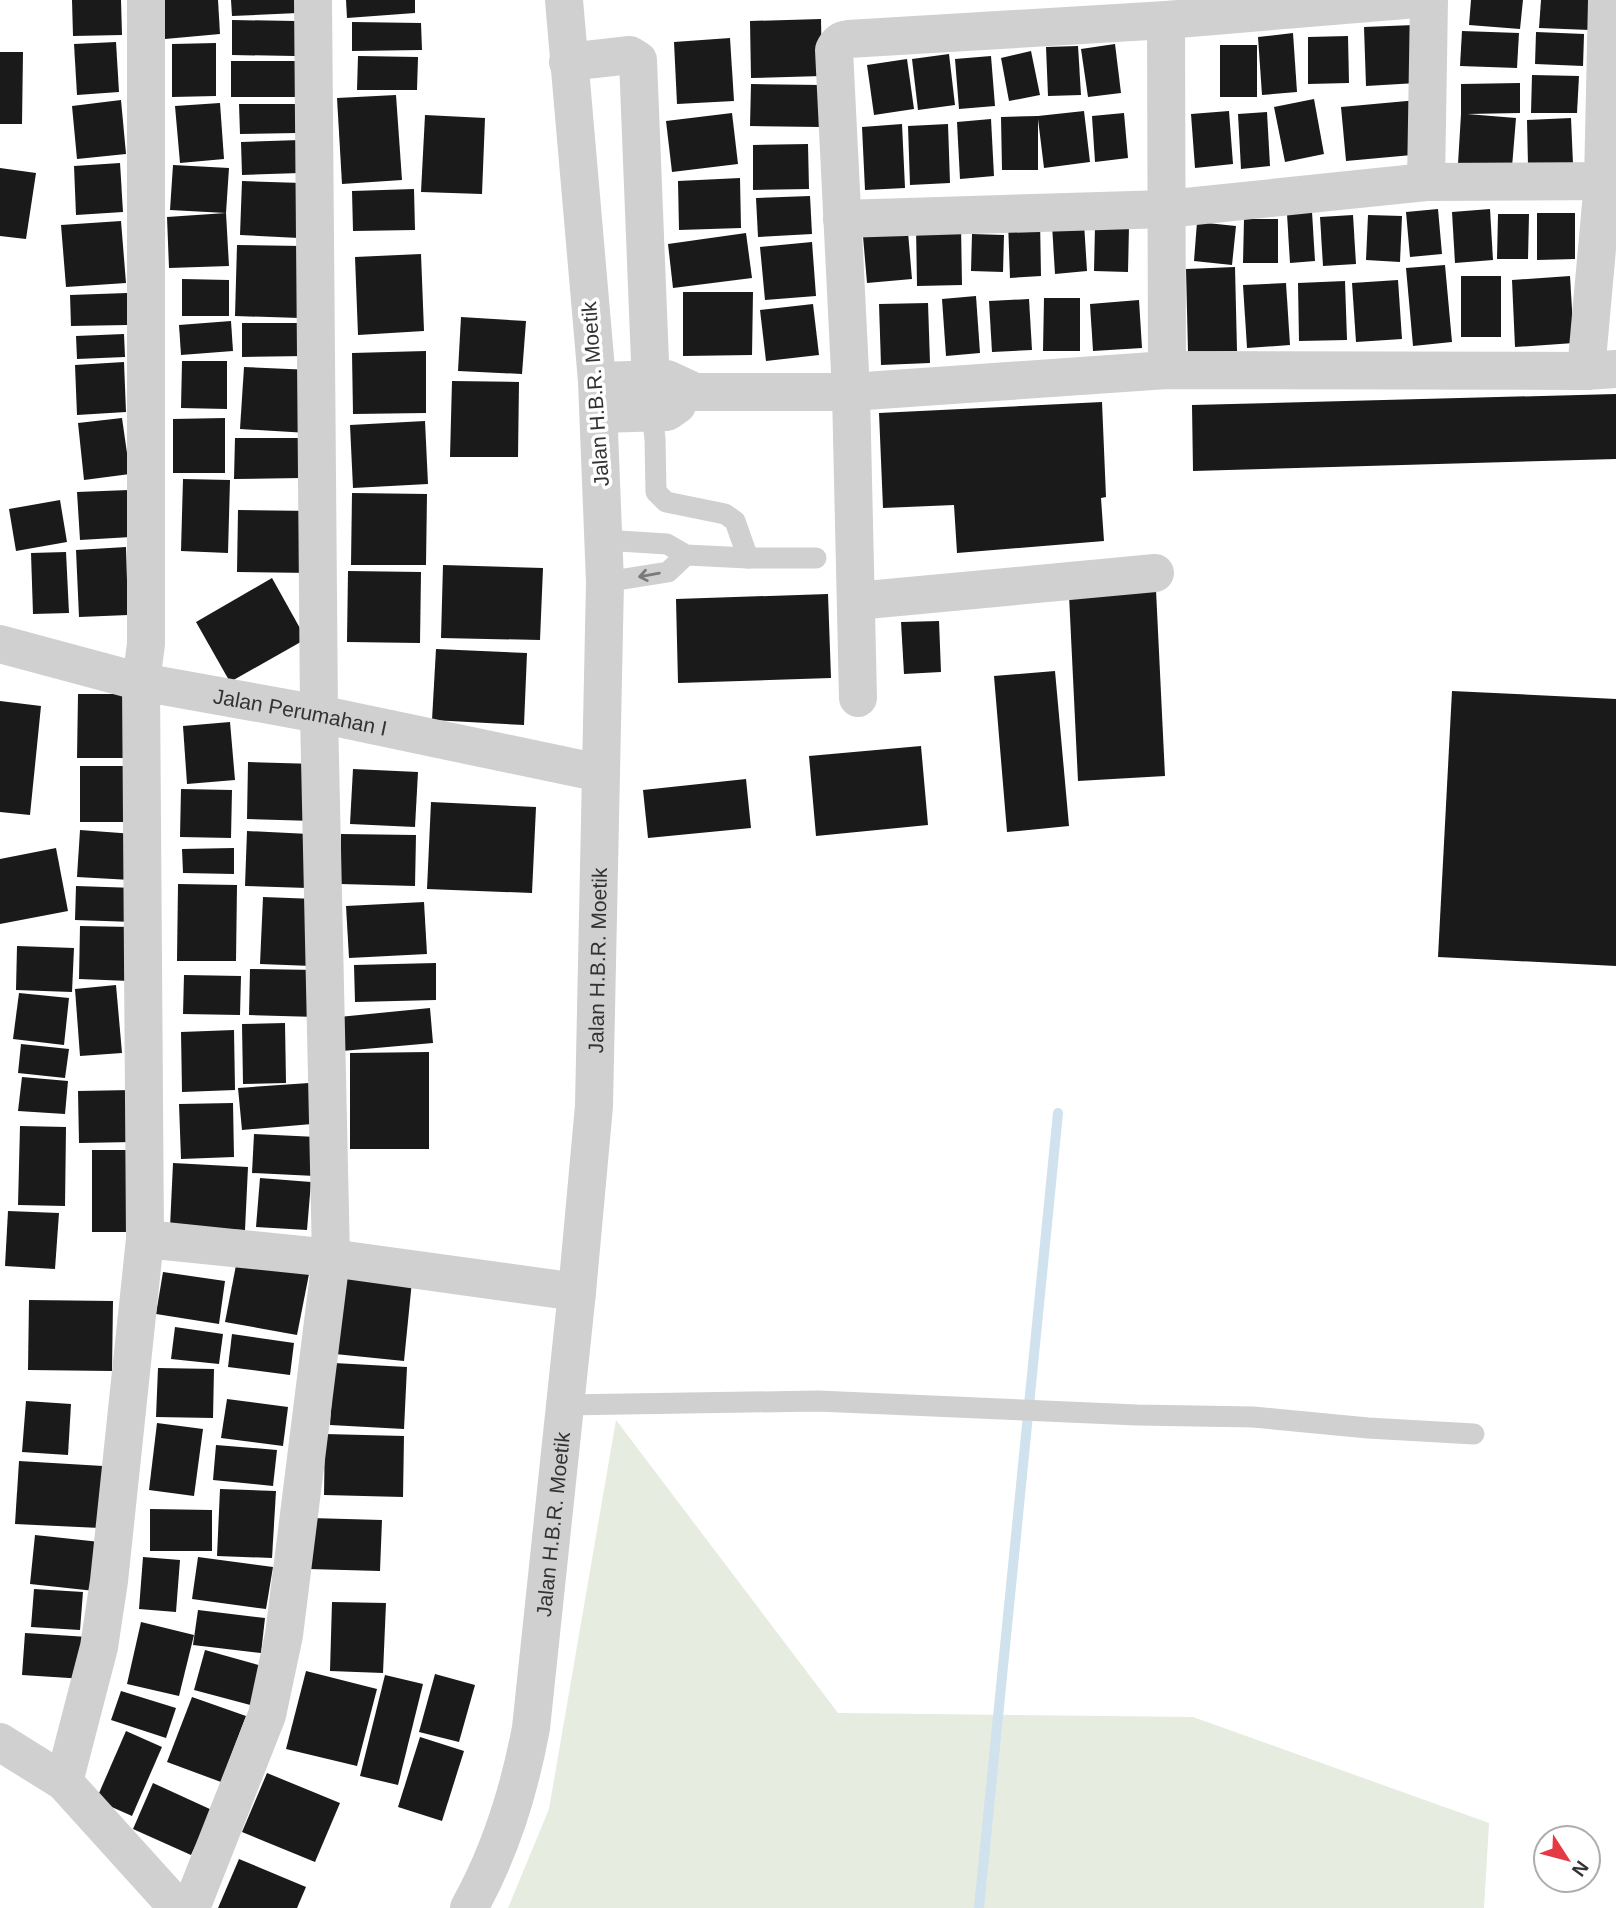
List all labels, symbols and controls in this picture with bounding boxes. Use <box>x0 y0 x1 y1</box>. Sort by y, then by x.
street label: Jalan H.B.R. Moetik <box>577 300 613 487</box>
one-way arrow <box>638 569 661 582</box>
street label: Jalan Perumahan I <box>212 684 389 739</box>
street label: Jalan H.B.R. Moetik <box>584 867 611 1054</box>
street label: Jalan H.B.R. Moetik <box>531 1430 574 1618</box>
north arrow <box>1532 1824 1602 1894</box>
text: N <box>1568 1857 1593 1880</box>

